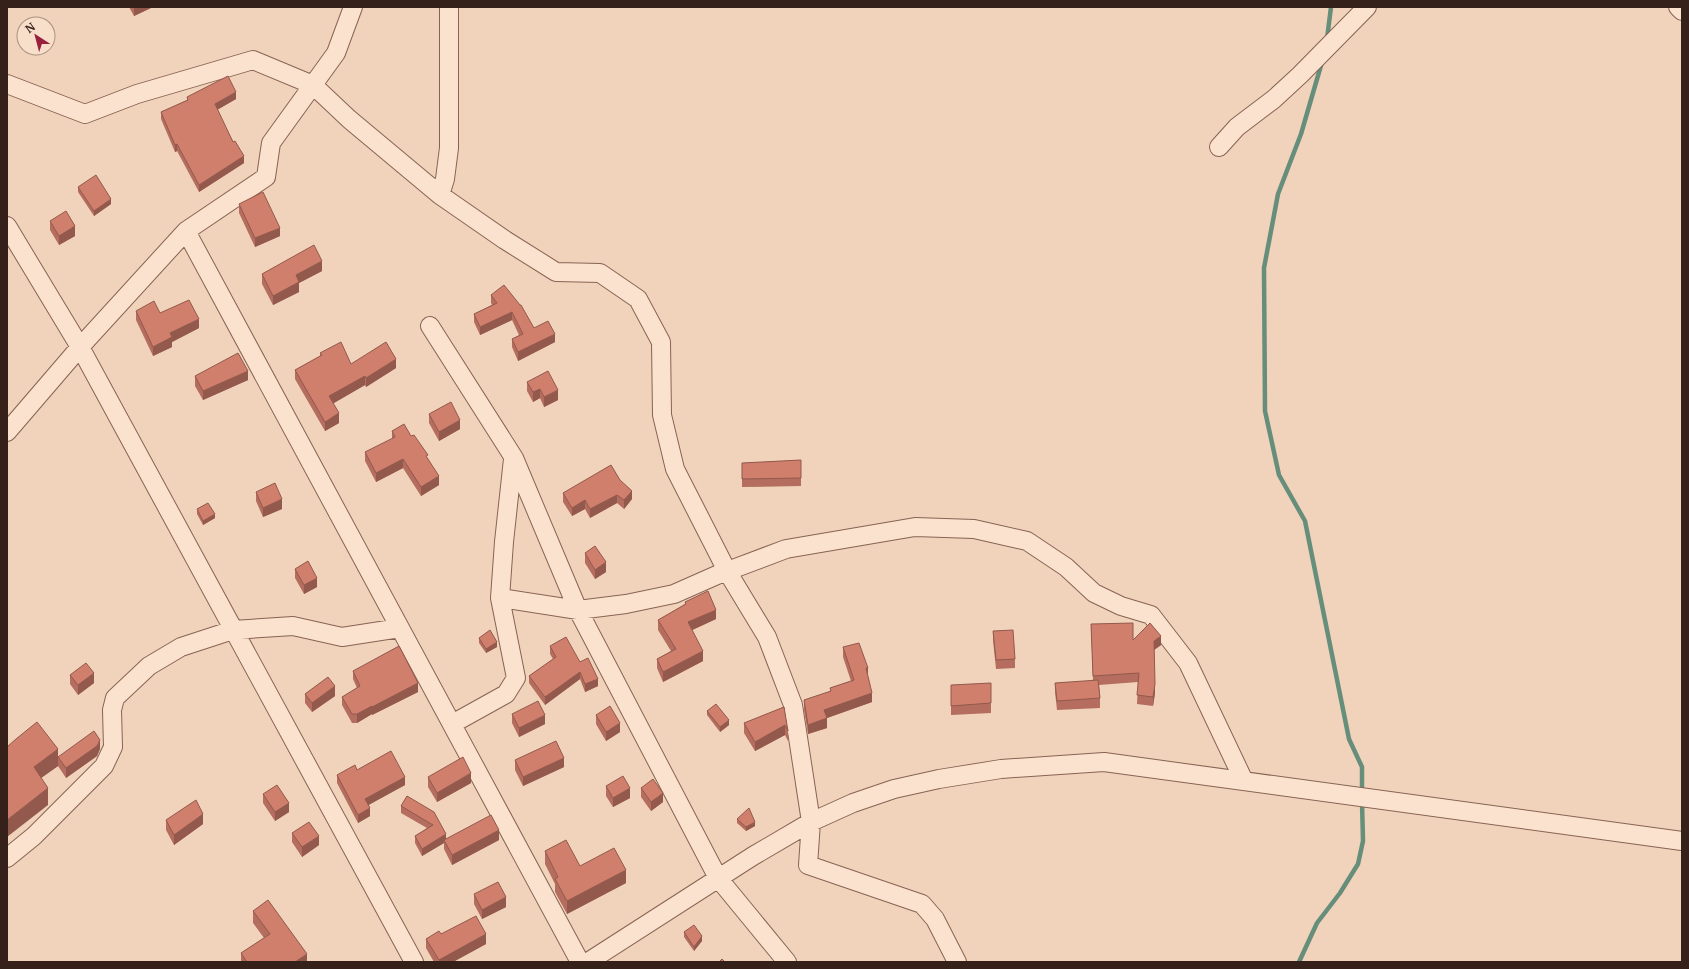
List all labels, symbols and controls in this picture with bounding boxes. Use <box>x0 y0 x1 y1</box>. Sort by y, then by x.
north arrow <box>16 16 56 56</box>
text: N <box>22 20 38 36</box>

